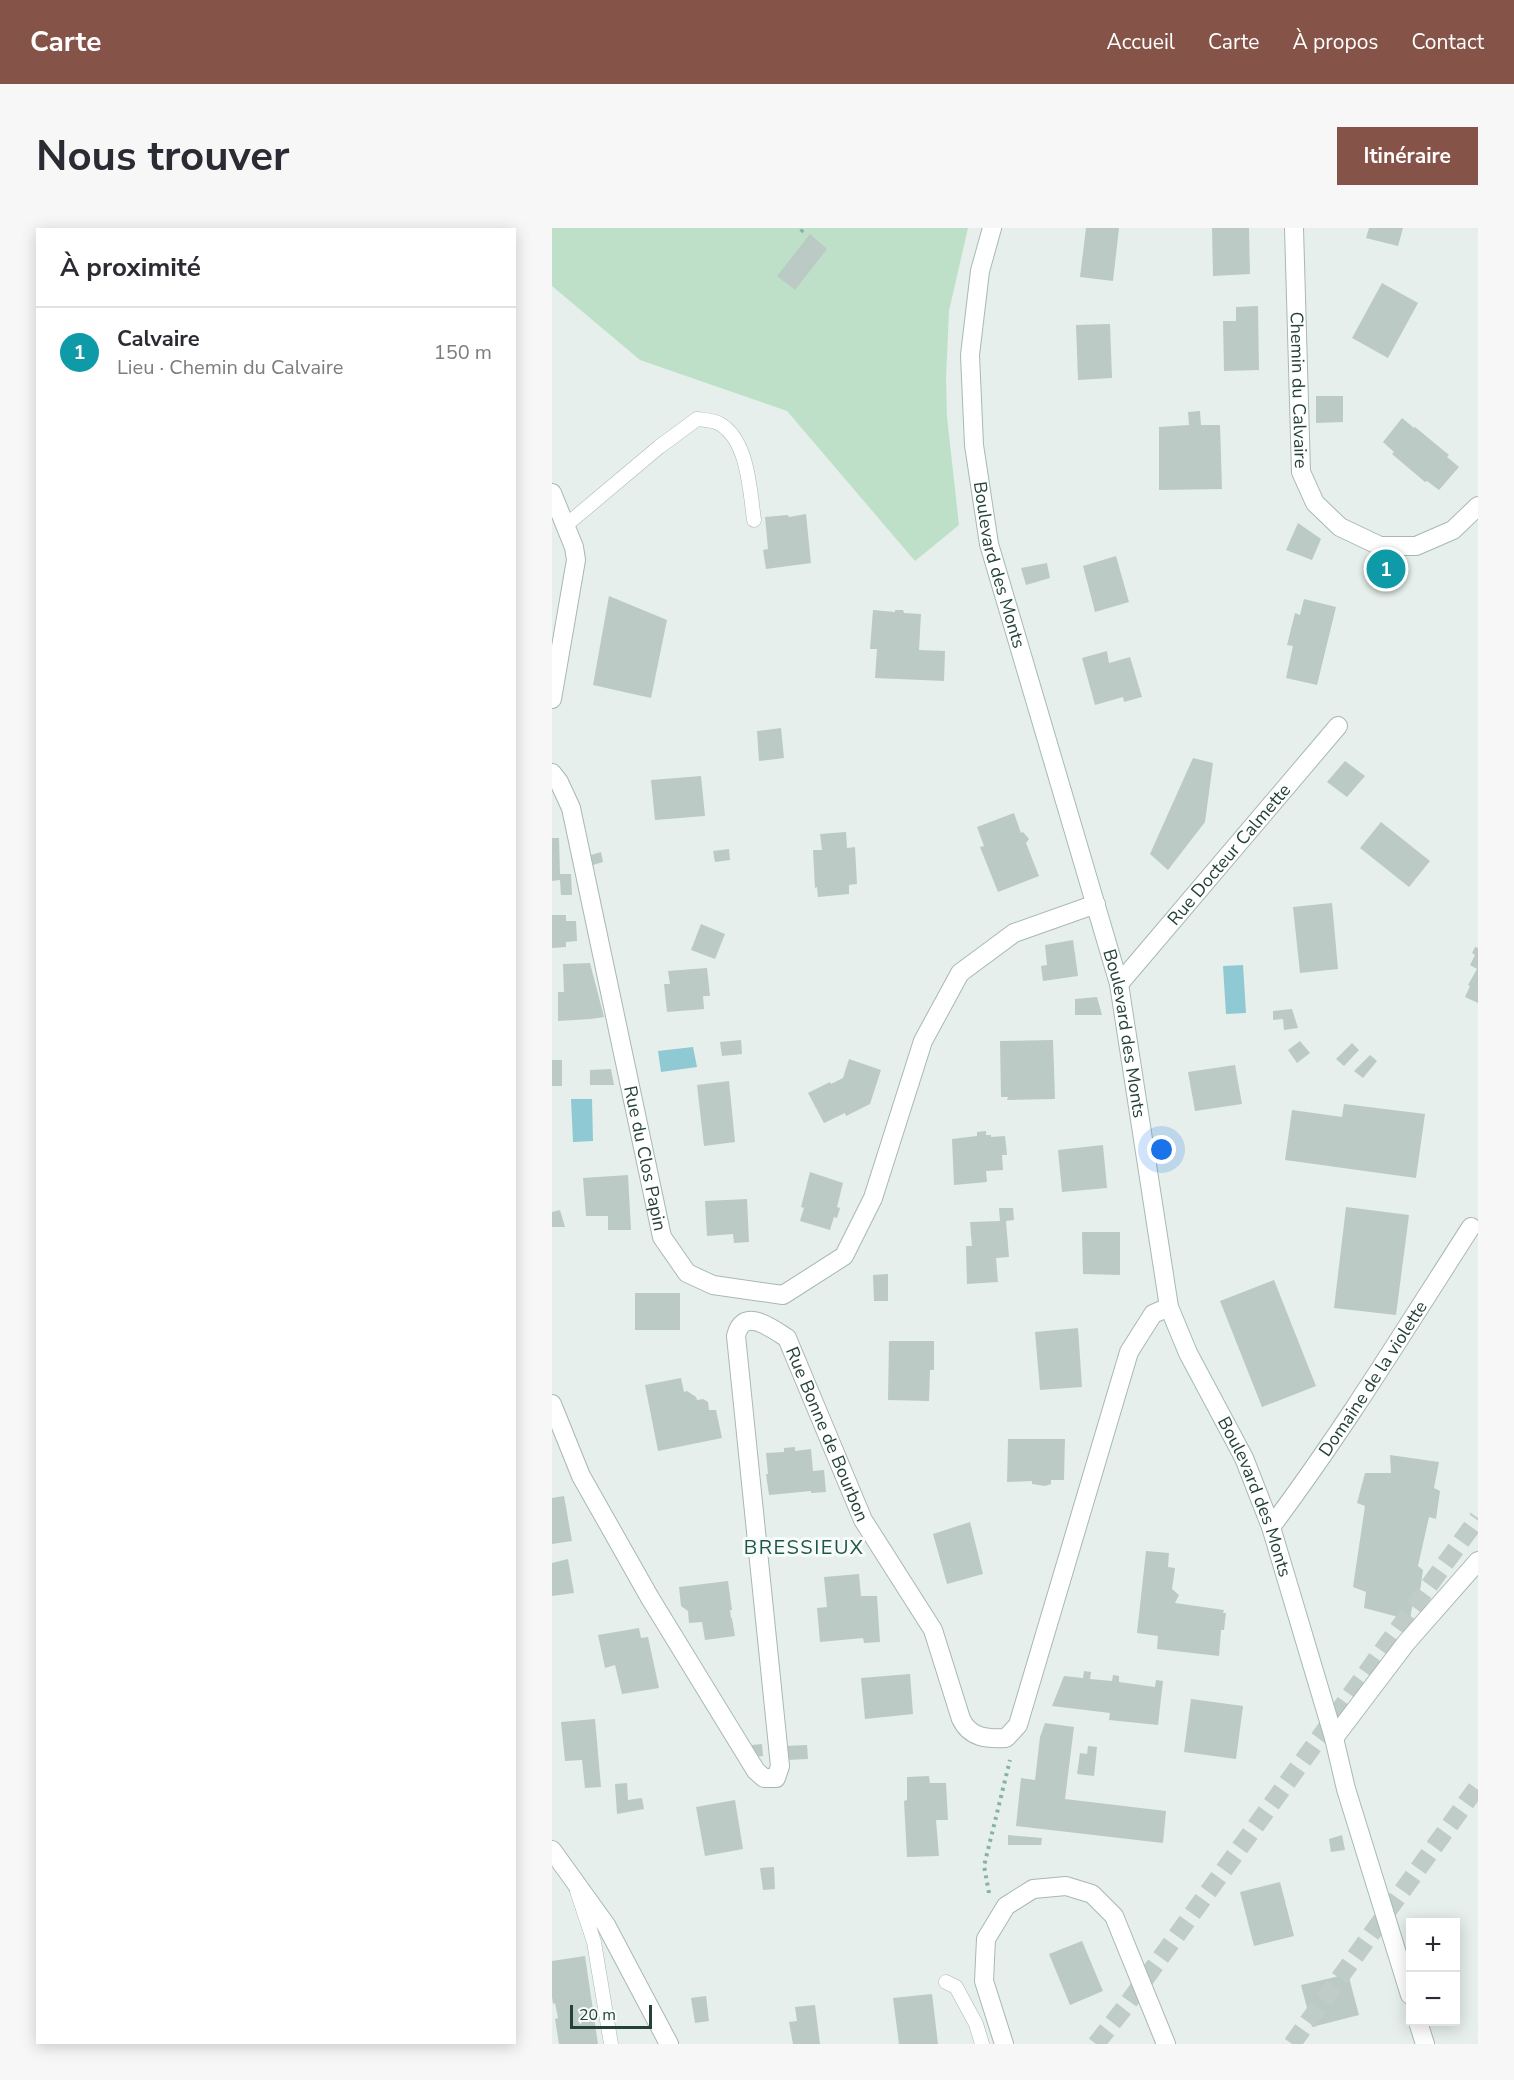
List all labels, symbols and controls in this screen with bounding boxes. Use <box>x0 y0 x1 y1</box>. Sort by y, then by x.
text: Carte <box>30 23 101 61</box>
text: Accueil <box>1106 28 1175 56</box>
text: Carte <box>1208 28 1259 56</box>
text: À propos <box>1292 28 1378 56</box>
text: Contact <box>1411 28 1484 56</box>
button: Itinéraire <box>1337 127 1478 185</box>
text: Nous trouver <box>36 128 289 185</box>
text: À proximité <box>60 250 201 285</box>
street label: Chemin du Calvaire <box>1284 311 1313 469</box>
text: Calvaire <box>117 324 200 354</box>
text: 1 <box>74 339 86 366</box>
text: 150 m <box>434 339 492 366</box>
text: Lieu · Chemin du Calvaire <box>117 354 343 381</box>
street label: Boulevard des Monts <box>968 480 1031 651</box>
pin: 1 <box>1366 546 1406 592</box>
street label: Rue Docteur Calmette <box>1162 779 1296 930</box>
street label: Boulevard des Monts <box>1097 946 1152 1120</box>
street label: Rue du Clos Papin <box>618 1083 672 1233</box>
your location <box>1147 1135 1176 1164</box>
street label: Domaine de la violette <box>1313 1296 1433 1461</box>
street label: Rue Bonne de Bourbon <box>780 1343 874 1525</box>
street label: Boulevard des Monts <box>1212 1412 1297 1580</box>
district label: BRESSIEUX <box>744 1534 864 1561</box>
map controls <box>1406 1918 1460 2026</box>
button: + <box>1406 1918 1460 1972</box>
button: − <box>1406 1972 1460 2026</box>
scale bar <box>570 2002 652 2030</box>
text: 20 m <box>579 2004 616 2026</box>

